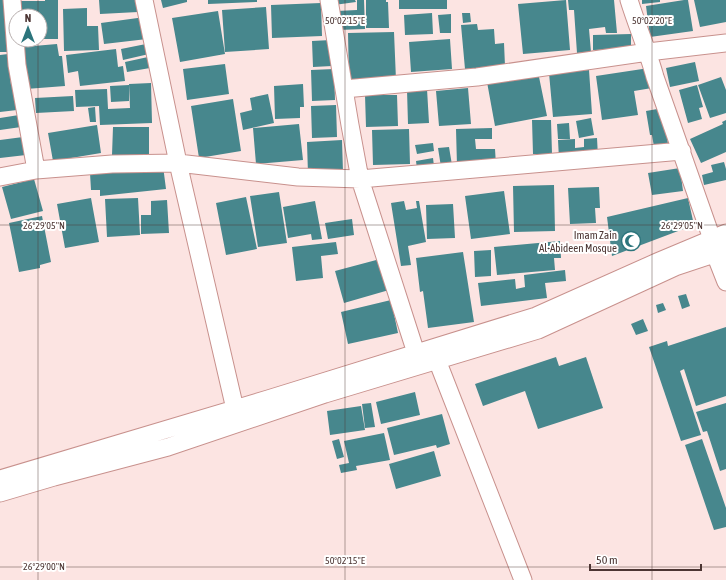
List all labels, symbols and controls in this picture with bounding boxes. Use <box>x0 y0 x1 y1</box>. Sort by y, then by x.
north arrow <box>8 8 48 48</box>
text: N <box>25 12 31 24</box>
text: 50°02'15"E <box>325 15 366 26</box>
text: 50°02'20"E <box>632 15 673 26</box>
text: 26°29'05"N <box>23 220 65 231</box>
text: 26°29'05"N <box>661 220 703 231</box>
place label: Imam Zain Al-Abideen Mosque <box>539 229 617 254</box>
mosque icon: Imam Zain Al-Abideen Mosque <box>620 230 642 252</box>
scale bar <box>590 546 701 572</box>
text: 50 m <box>596 553 618 567</box>
text: 50°02'15"E <box>325 555 366 566</box>
text: 26°29'00"N <box>23 561 65 572</box>

